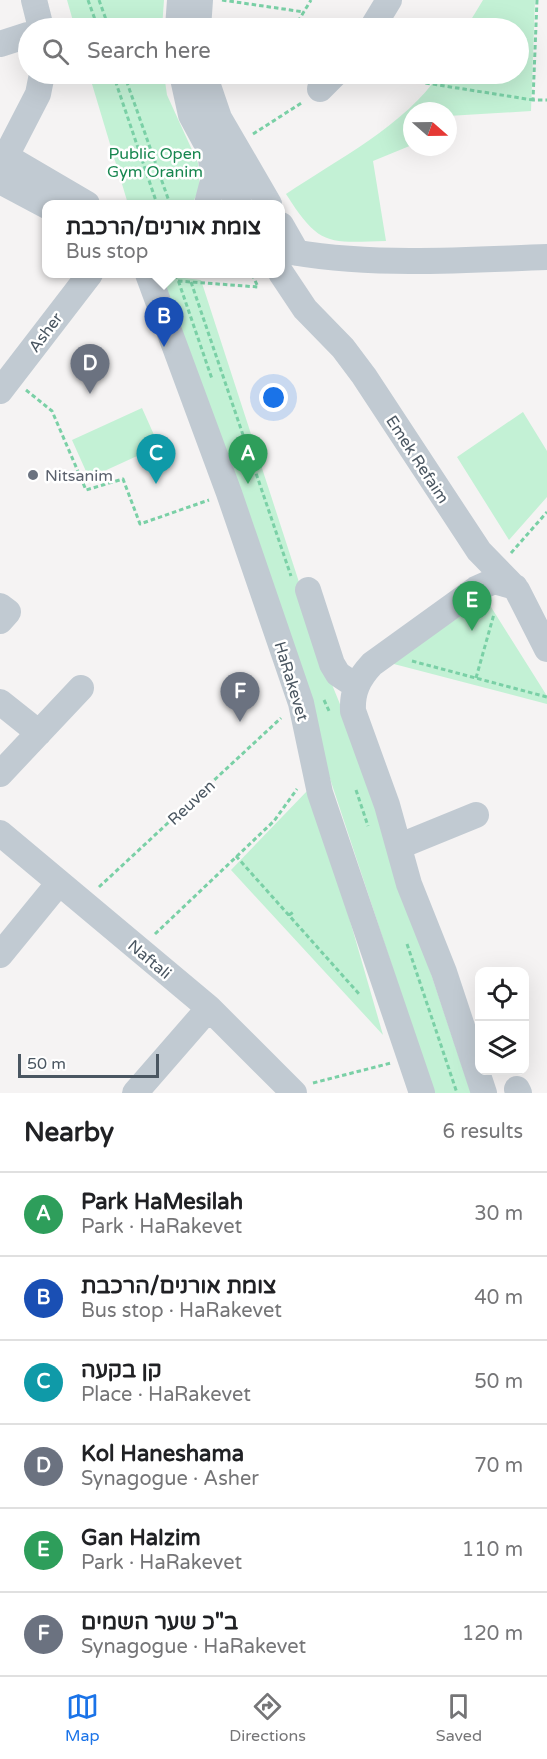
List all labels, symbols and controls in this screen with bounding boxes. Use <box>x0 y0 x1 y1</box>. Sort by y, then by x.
search box <box>18 18 529 84</box>
icon: search <box>39 35 72 68</box>
text: Search here <box>87 38 211 64</box>
north arrow <box>403 102 457 156</box>
park label: Public Open Gym Oranim <box>107 144 203 182</box>
popup <box>42 200 285 278</box>
text: צומת אורנים/הרכבת <box>66 214 261 240</box>
text: Bus stop <box>66 240 148 264</box>
pin: B <box>144 298 184 347</box>
street label: Asher <box>24 308 68 356</box>
pin: D <box>70 344 110 394</box>
your location <box>259 383 288 412</box>
street label: Emek Refaim <box>381 412 453 507</box>
pin: C <box>136 434 176 484</box>
pin: A <box>228 434 268 484</box>
place label: Nitsanim <box>45 466 113 486</box>
marker: Nitsanim <box>26 468 40 482</box>
pin: E <box>452 582 492 631</box>
street label: HaRakevet <box>269 639 313 724</box>
pin: F <box>220 672 260 722</box>
street label: Reuven <box>164 776 219 830</box>
street label: Naftali <box>124 936 175 984</box>
map controls <box>475 967 529 1075</box>
button: locate <box>475 967 529 1021</box>
button: layers <box>475 1021 529 1075</box>
scale bar <box>18 1051 159 1078</box>
text: 50 m <box>27 1054 66 1074</box>
text: Nearby <box>24 1117 114 1148</box>
text: 6 results <box>443 1120 523 1144</box>
text: Park HaMesilah <box>81 1189 243 1215</box>
text: A <box>36 1202 51 1226</box>
text: 30 m <box>474 1202 523 1226</box>
text: Park · HaRakevet <box>81 1215 242 1239</box>
text: צומת אורנים/הרכבת <box>81 1273 277 1299</box>
text: B <box>37 1286 50 1310</box>
text: 40 m <box>474 1286 523 1310</box>
text: Bus stop · HaRakevet <box>81 1299 282 1323</box>
text: קן בקעה <box>81 1357 162 1383</box>
text: C <box>37 1370 50 1394</box>
text: 50 m <box>474 1370 523 1394</box>
text: Place · HaRakevet <box>81 1383 251 1407</box>
text: Kol Haneshama <box>81 1441 244 1467</box>
text: D <box>36 1454 51 1478</box>
text: 70 m <box>474 1454 523 1478</box>
text: Synagogue · Asher <box>81 1467 259 1491</box>
text: Gan HaIzim <box>81 1525 201 1551</box>
text: E <box>37 1538 50 1562</box>
text: 110 m <box>462 1538 523 1562</box>
text: Park · HaRakevet <box>81 1551 242 1575</box>
text: ב"כ שער השמים <box>81 1609 238 1635</box>
text: F <box>37 1622 50 1646</box>
text: 120 m <box>462 1622 523 1646</box>
text: Synagogue · HaRakevet <box>81 1635 306 1659</box>
tab: Map <box>65 1690 99 1746</box>
tab: Directions <box>229 1690 306 1746</box>
tab: Saved <box>436 1690 482 1746</box>

